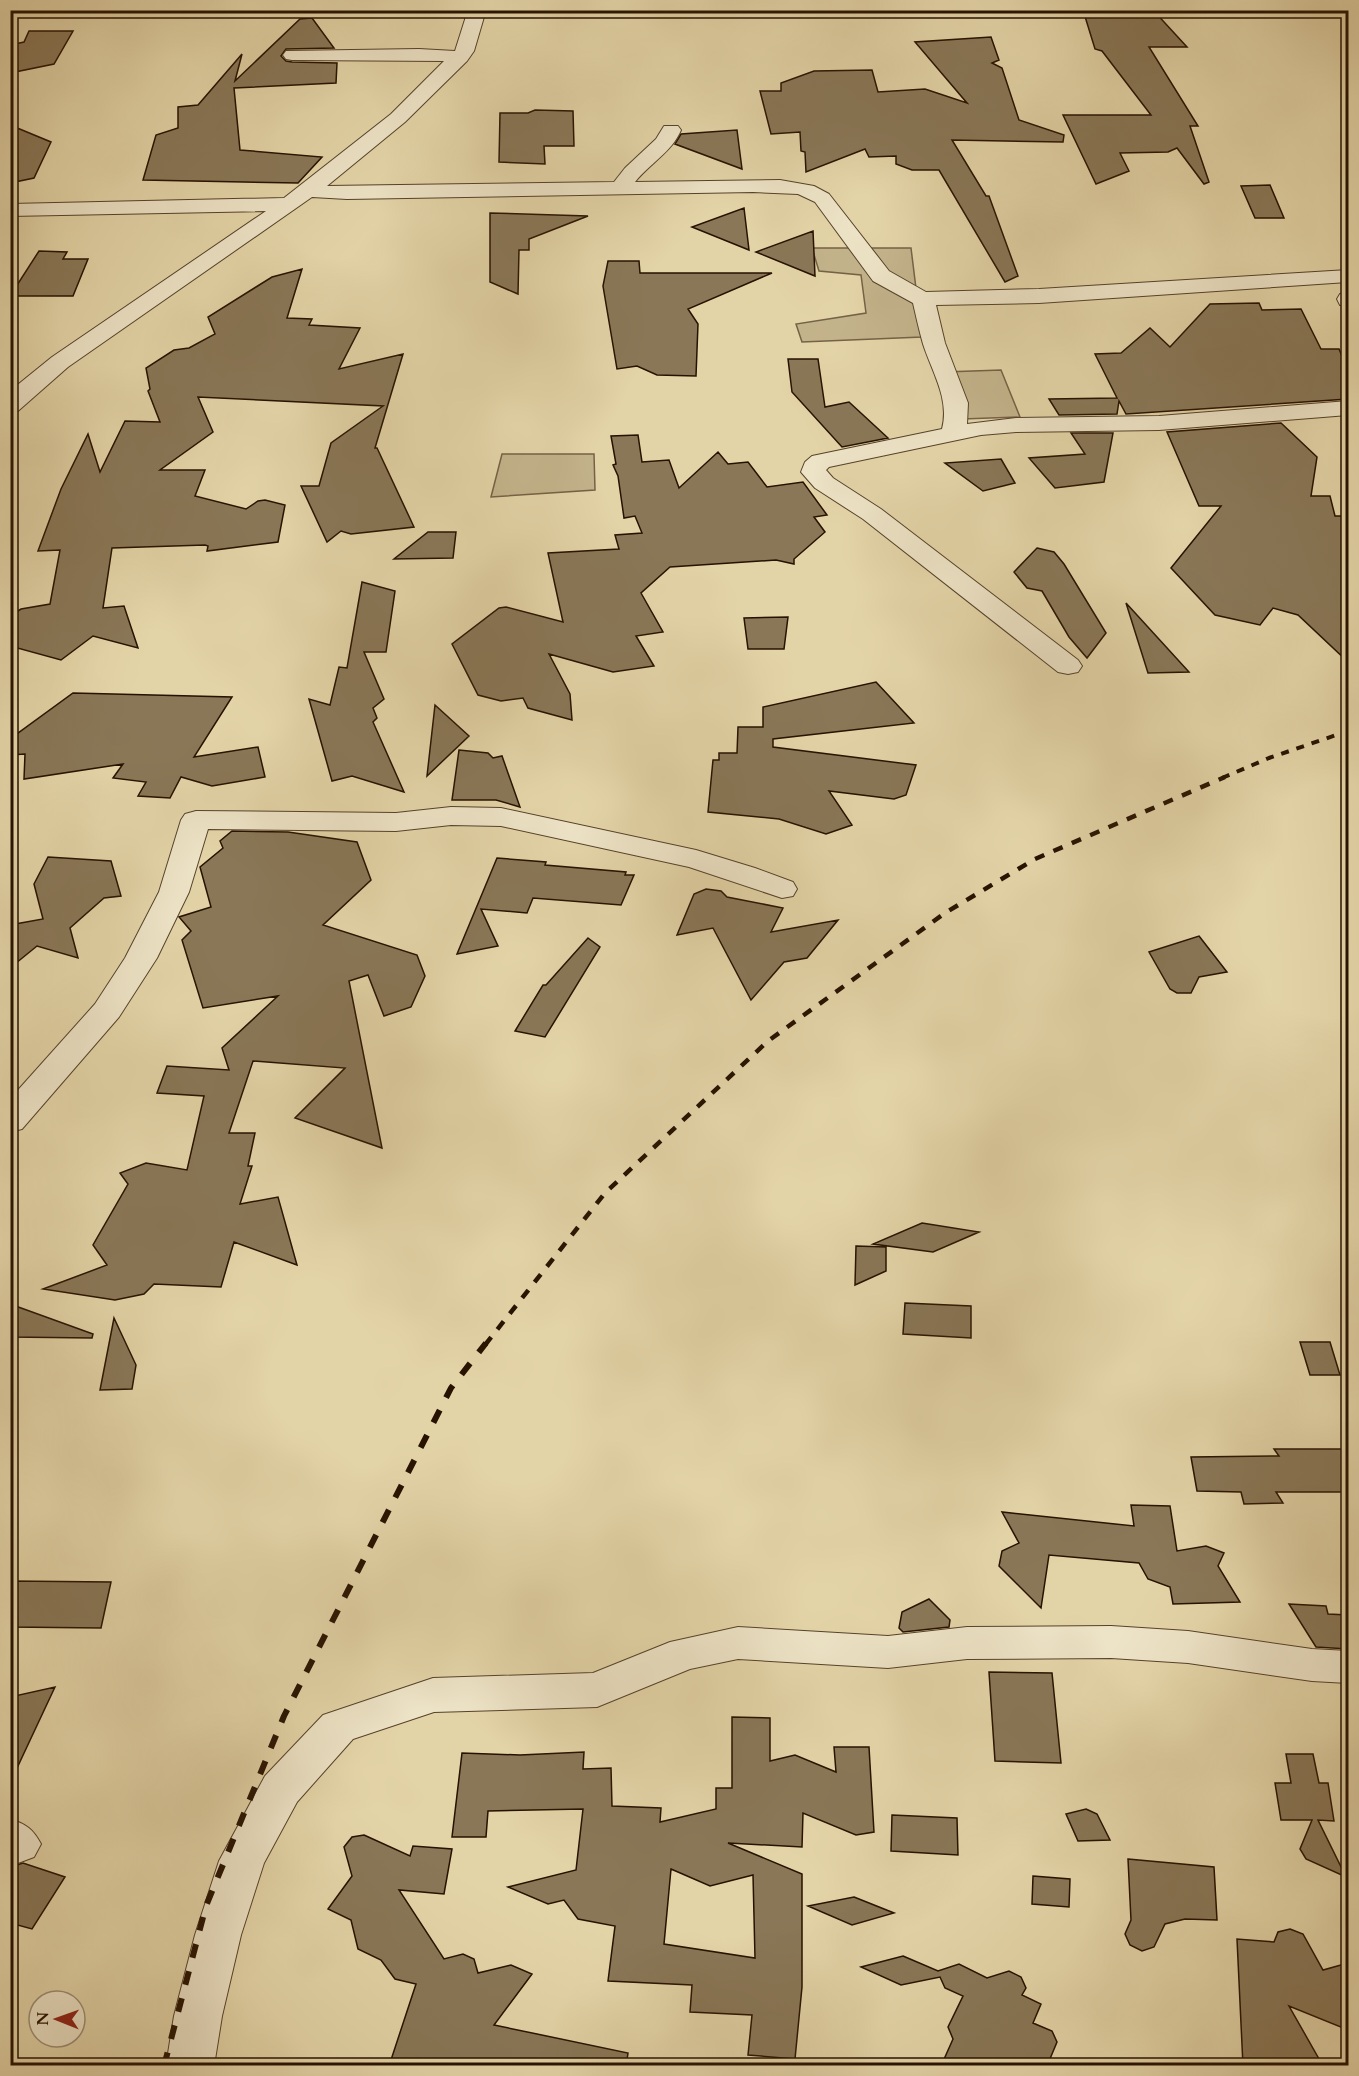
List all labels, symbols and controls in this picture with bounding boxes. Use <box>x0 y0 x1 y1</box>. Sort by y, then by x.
north arrow <box>27 1989 87 2049</box>
text: N <box>32 2012 54 2026</box>

